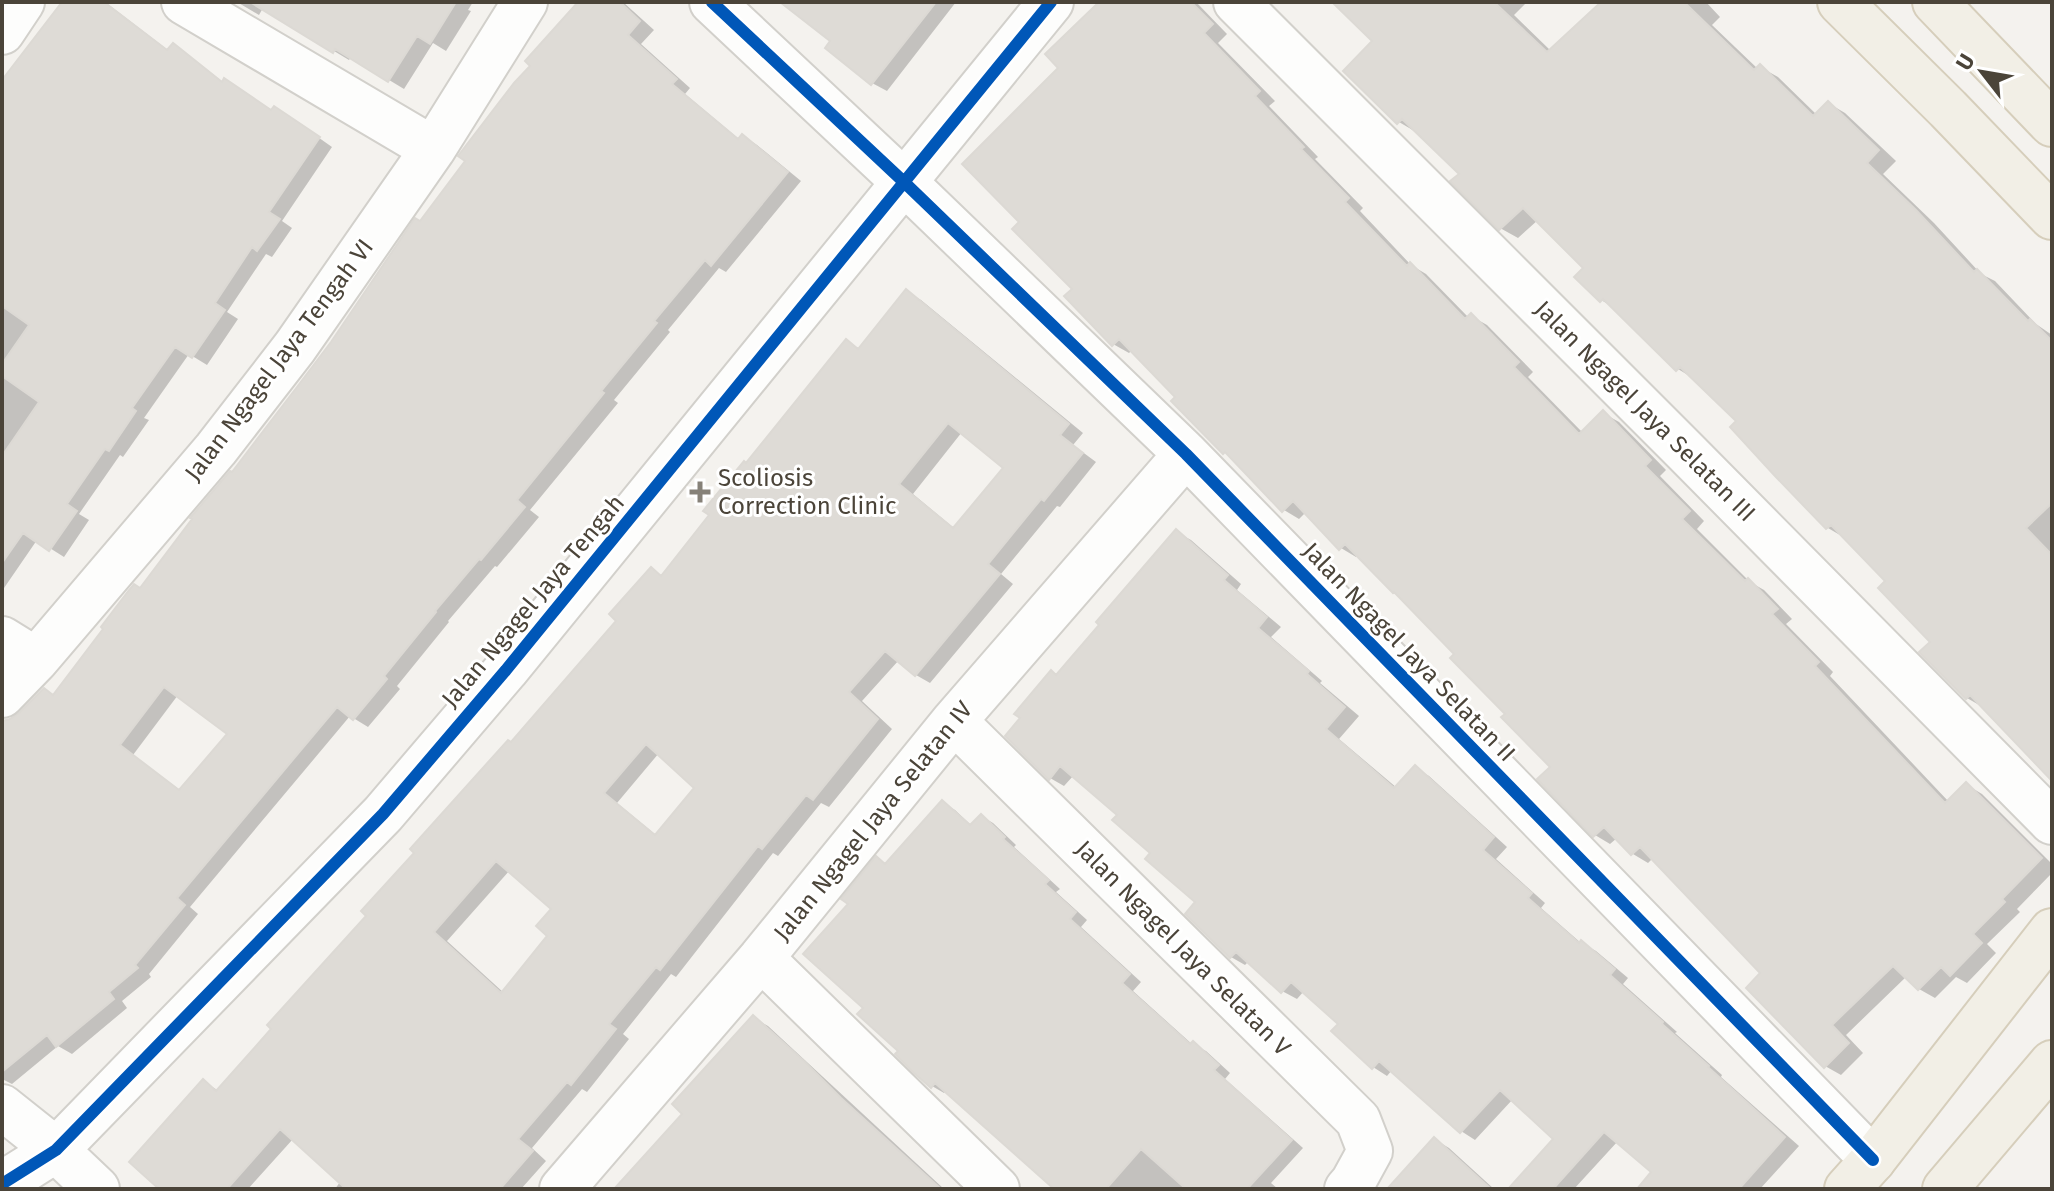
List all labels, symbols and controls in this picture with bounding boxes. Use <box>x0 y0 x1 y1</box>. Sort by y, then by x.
north arrow <box>1942 32 2022 112</box>
text: U <box>1950 49 1981 75</box>
street label: Jalan Ngagel Jaya Tengah VI <box>179 234 379 486</box>
street label: Jalan Ngagel Jaya Selatan III <box>1529 295 1761 527</box>
place label: Scoliosis Correction Clinic <box>718 464 897 520</box>
marker: Scoliosis Correction Clinic <box>689 481 711 503</box>
street label: Jalan Ngagel Jaya Tengah <box>436 489 630 713</box>
street label: Jalan Ngagel Jaya Selatan II <box>1297 537 1521 767</box>
street label: Jalan Ngagel Jaya Selatan IV <box>768 695 979 946</box>
street label: Jalan Ngagel Jaya Selatan V <box>1070 835 1297 1062</box>

